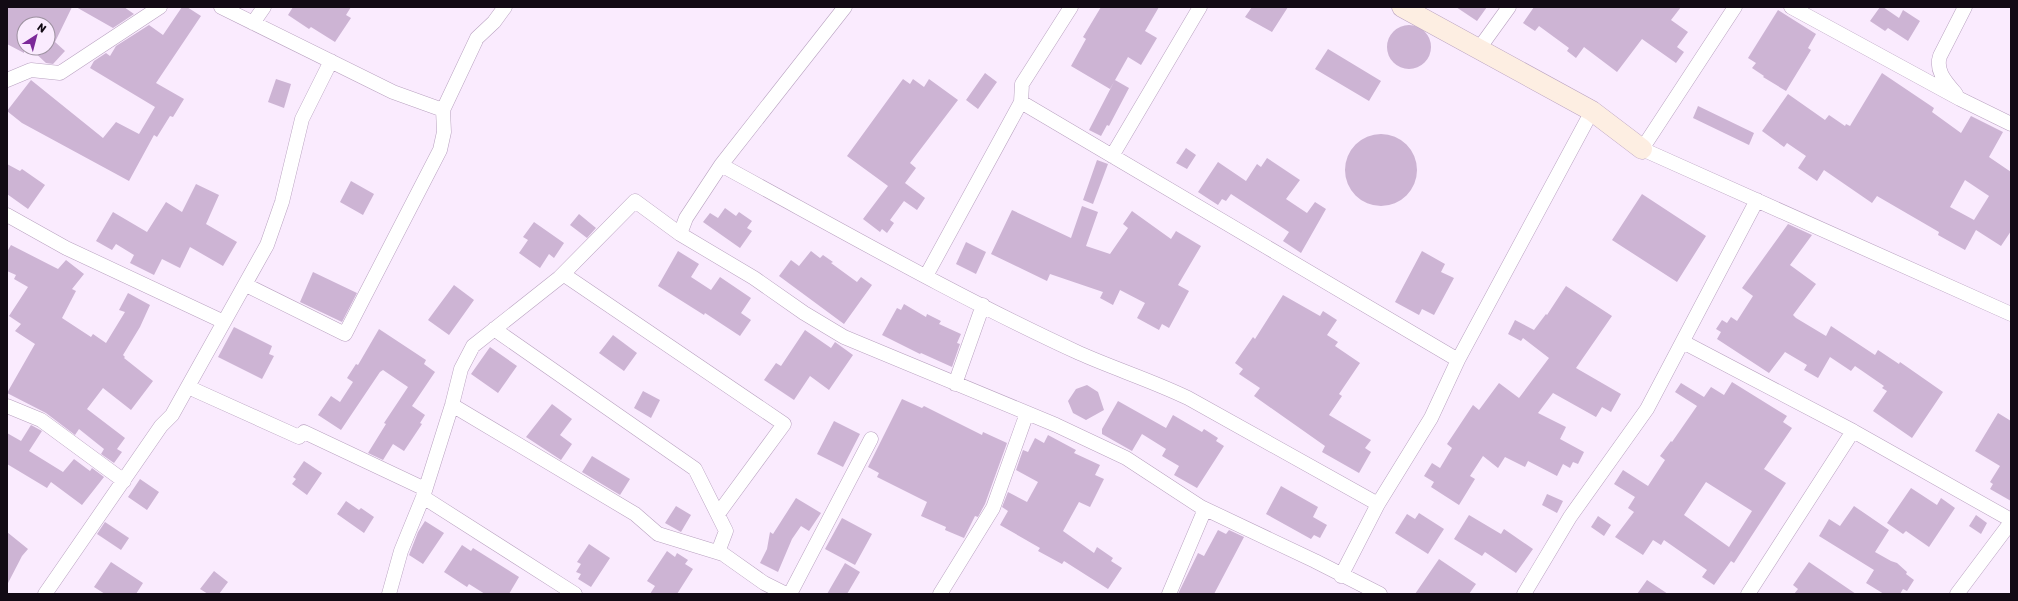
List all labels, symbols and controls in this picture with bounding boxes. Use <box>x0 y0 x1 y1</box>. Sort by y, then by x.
north arrow <box>16 16 56 56</box>
text: N <box>35 21 49 36</box>

